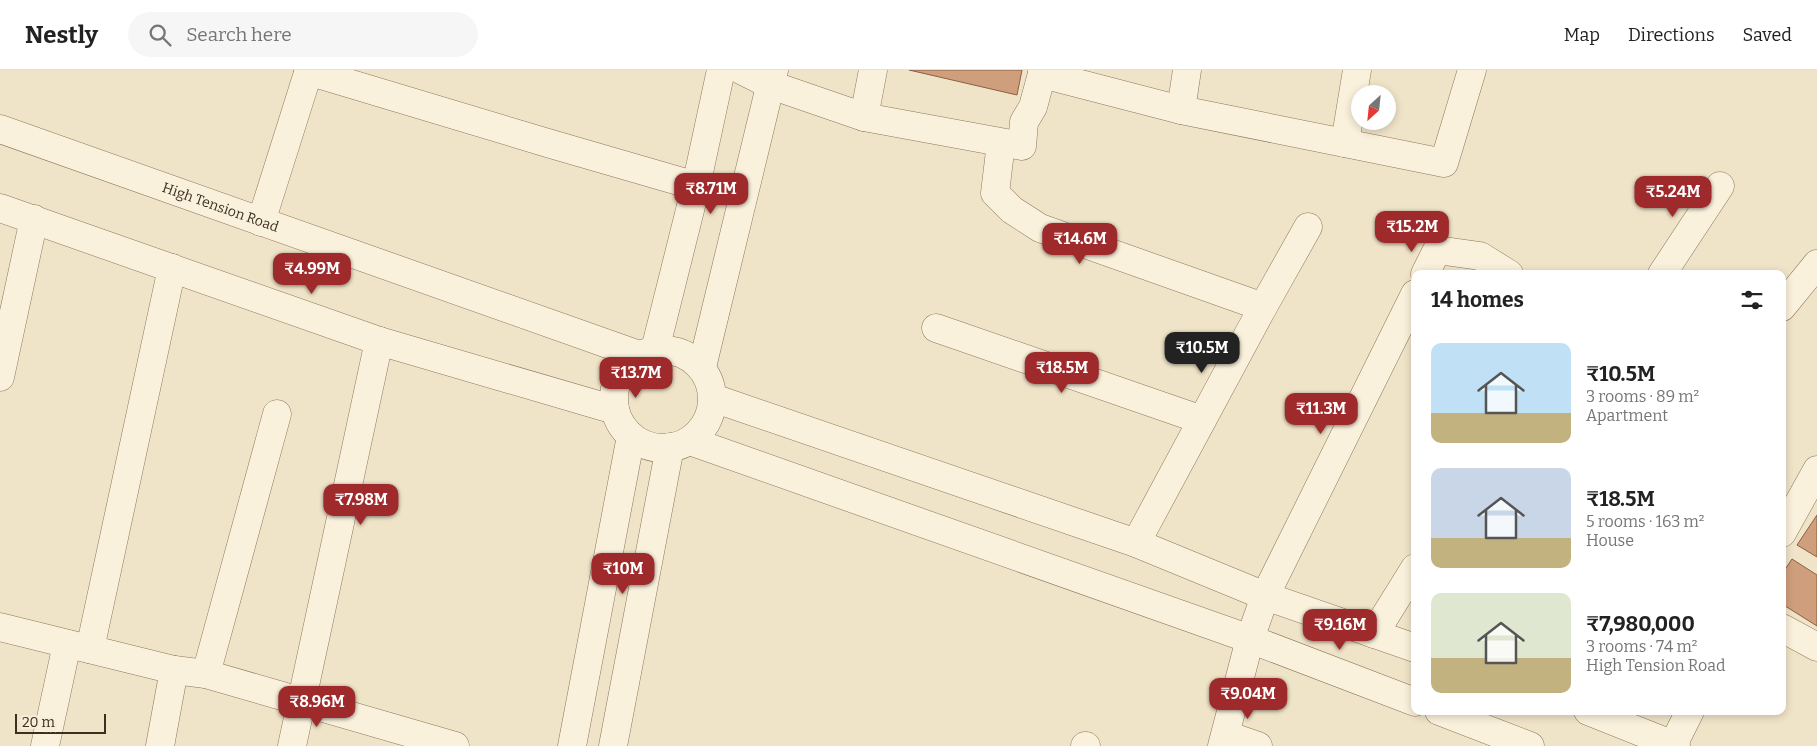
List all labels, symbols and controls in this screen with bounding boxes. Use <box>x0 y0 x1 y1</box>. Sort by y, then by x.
search box <box>128 12 478 57</box>
text: Nestly <box>25 21 98 49</box>
icon: search <box>146 21 174 49</box>
text: Search here <box>186 23 292 46</box>
text: Map <box>1564 24 1600 46</box>
text: Directions <box>1628 24 1715 46</box>
text: Saved <box>1743 24 1792 46</box>
north arrow <box>1351 85 1396 130</box>
map controls <box>1351 85 1396 130</box>
pin: ₹8.71M <box>670 172 752 215</box>
pin: ₹5.24M <box>1632 176 1714 218</box>
street label: High Tension Road <box>160 179 281 236</box>
text: ₹8.71M <box>685 179 737 198</box>
text: ₹5.24M <box>1645 182 1701 201</box>
pin: ₹15.2M <box>1371 210 1453 253</box>
text: ₹15.2M <box>1386 217 1438 236</box>
pin: ₹14.6M <box>1039 222 1121 265</box>
text: ₹14.6M <box>1053 229 1107 248</box>
pin: ₹4.99M <box>271 252 353 295</box>
text: ₹4.99M <box>284 259 340 278</box>
icon: filters <box>1738 286 1766 314</box>
text: 14 homes <box>1431 287 1524 313</box>
pin: ₹10.5M <box>1161 332 1243 374</box>
text: ₹10.5M <box>1176 338 1228 357</box>
pin: ₹18.5M <box>1021 352 1103 394</box>
pin: ₹13.7M <box>595 356 677 399</box>
text: ₹18.5M <box>1036 358 1088 377</box>
text: ₹10.5M <box>1586 361 1655 387</box>
text: ₹13.7M <box>611 363 661 382</box>
icon: home <box>1471 363 1531 423</box>
text: 3 rooms · 89 m² <box>1586 387 1699 406</box>
pin: ₹11.3M <box>1280 392 1362 435</box>
text: ₹11.3M <box>1296 399 1346 418</box>
text: Apartment <box>1586 406 1668 425</box>
pin: ₹7.98M <box>320 484 402 526</box>
text: ₹18.5M <box>1586 486 1655 512</box>
icon: home <box>1471 488 1531 548</box>
text: ₹7.98M <box>334 490 388 509</box>
text: 5 rooms · 163 m² <box>1586 512 1704 531</box>
text: House <box>1586 531 1634 550</box>
pin: ₹10M <box>593 552 653 595</box>
text: ₹10M <box>602 559 644 578</box>
pin: ₹9.16M <box>1299 608 1381 651</box>
text: ₹7,980,000 <box>1586 611 1695 637</box>
icon: home <box>1471 613 1531 673</box>
text: ₹9.16M <box>1314 615 1366 634</box>
text: 3 rooms · 74 m² <box>1586 637 1697 656</box>
text: High Tension Road <box>1586 656 1725 675</box>
pin: ₹9.04M <box>1207 678 1289 720</box>
text: ₹9.04M <box>1220 684 1276 703</box>
pin: ₹8.96M <box>276 686 358 728</box>
text: ₹8.96M <box>289 692 345 711</box>
scale bar <box>15 711 106 734</box>
text: 20 m <box>22 714 55 731</box>

